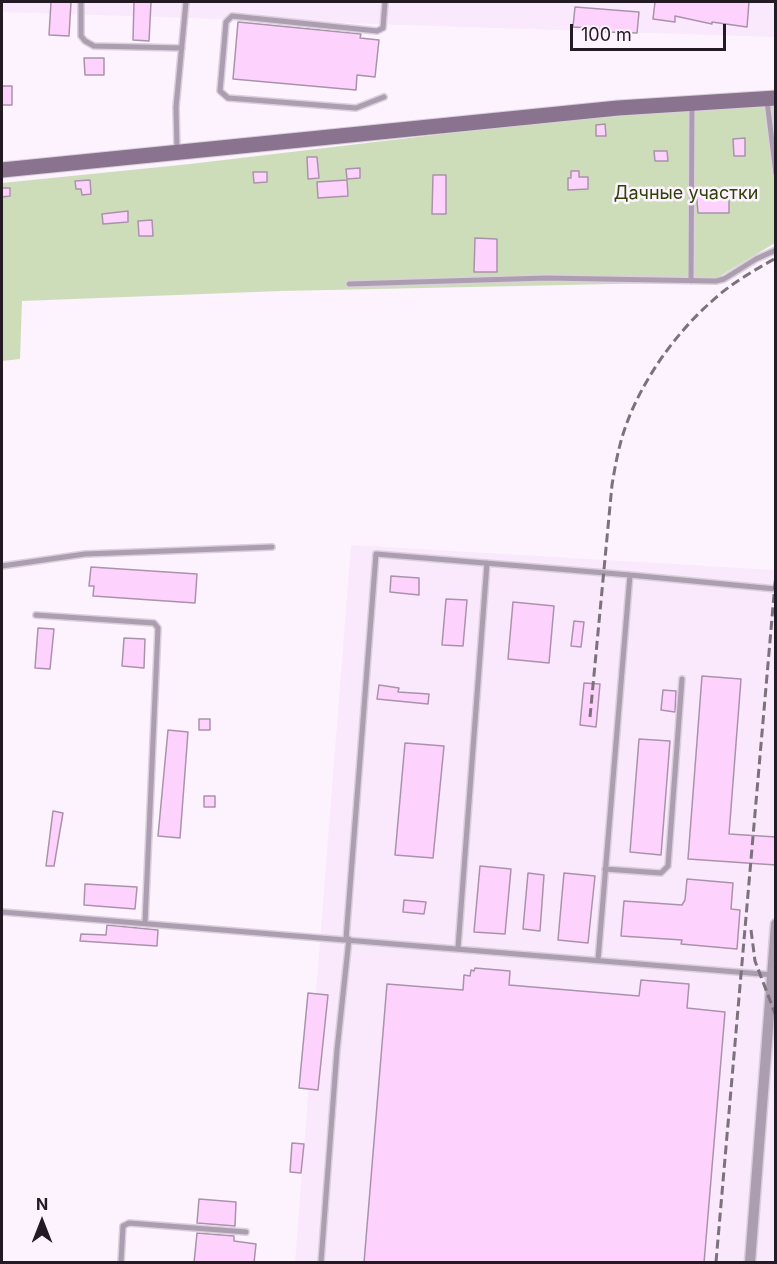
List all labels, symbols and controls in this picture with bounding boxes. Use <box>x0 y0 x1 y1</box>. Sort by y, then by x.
scale bar <box>573 12 729 50</box>
text: 100 m <box>581 24 632 45</box>
park label: Дачные участки <box>614 183 758 205</box>
north arrow <box>12 1192 72 1252</box>
text: N <box>36 1194 48 1214</box>

